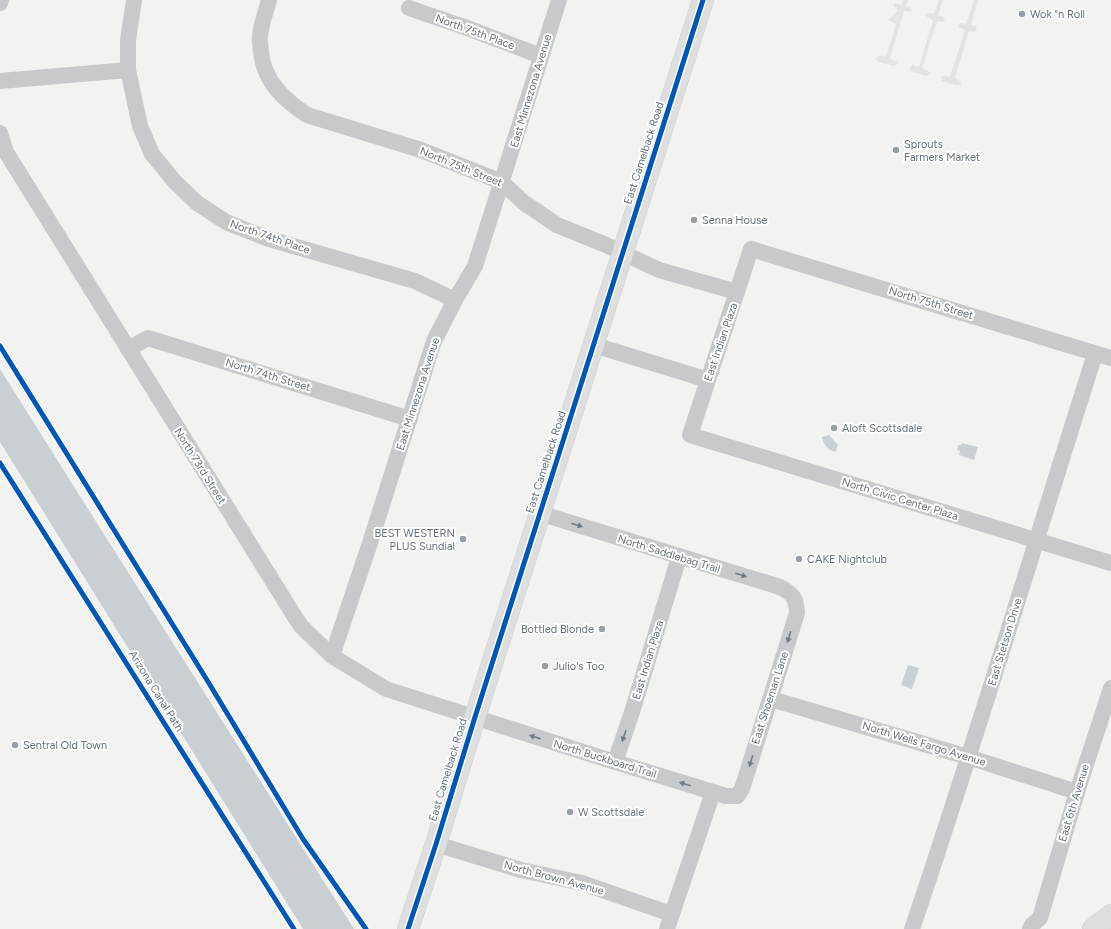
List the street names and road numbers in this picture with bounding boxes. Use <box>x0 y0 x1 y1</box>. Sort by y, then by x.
street label: North 75th Place <box>434 12 516 52</box>
street label: East Minnezona Avenue <box>508 33 554 149</box>
street label: East Camelback Road <box>621 100 667 206</box>
street label: North 75th Street <box>418 145 504 189</box>
street label: North 74th Place <box>228 217 312 257</box>
street label: North 75th Street <box>887 284 975 322</box>
street label: East Indian Plaza <box>701 301 741 383</box>
street label: East Minnezona Avenue <box>394 336 442 452</box>
street label: North 74th Street <box>224 356 312 394</box>
street label: East Camelback Road <box>523 409 569 515</box>
street label: North 73rd Street <box>171 426 229 506</box>
street label: North Civic Center Plaza <box>840 475 960 523</box>
street label: North Saddlebag Trail <box>616 532 722 576</box>
street label: East Stetson Drive <box>985 597 1025 687</box>
street label: East Indian Plaza <box>630 619 666 701</box>
street label: Arizona Canal Path <box>126 648 186 734</box>
street label: East Shoeman Lane <box>749 650 791 746</box>
street label: East Camelback Road <box>426 717 470 823</box>
street label: North Wells Fargo Avenue <box>861 719 987 769</box>
street label: North Buckboard Trail <box>552 737 658 781</box>
street label: East 6th Avenue <box>1056 763 1092 843</box>
street label: North Brown Avenue <box>503 858 605 898</box>

